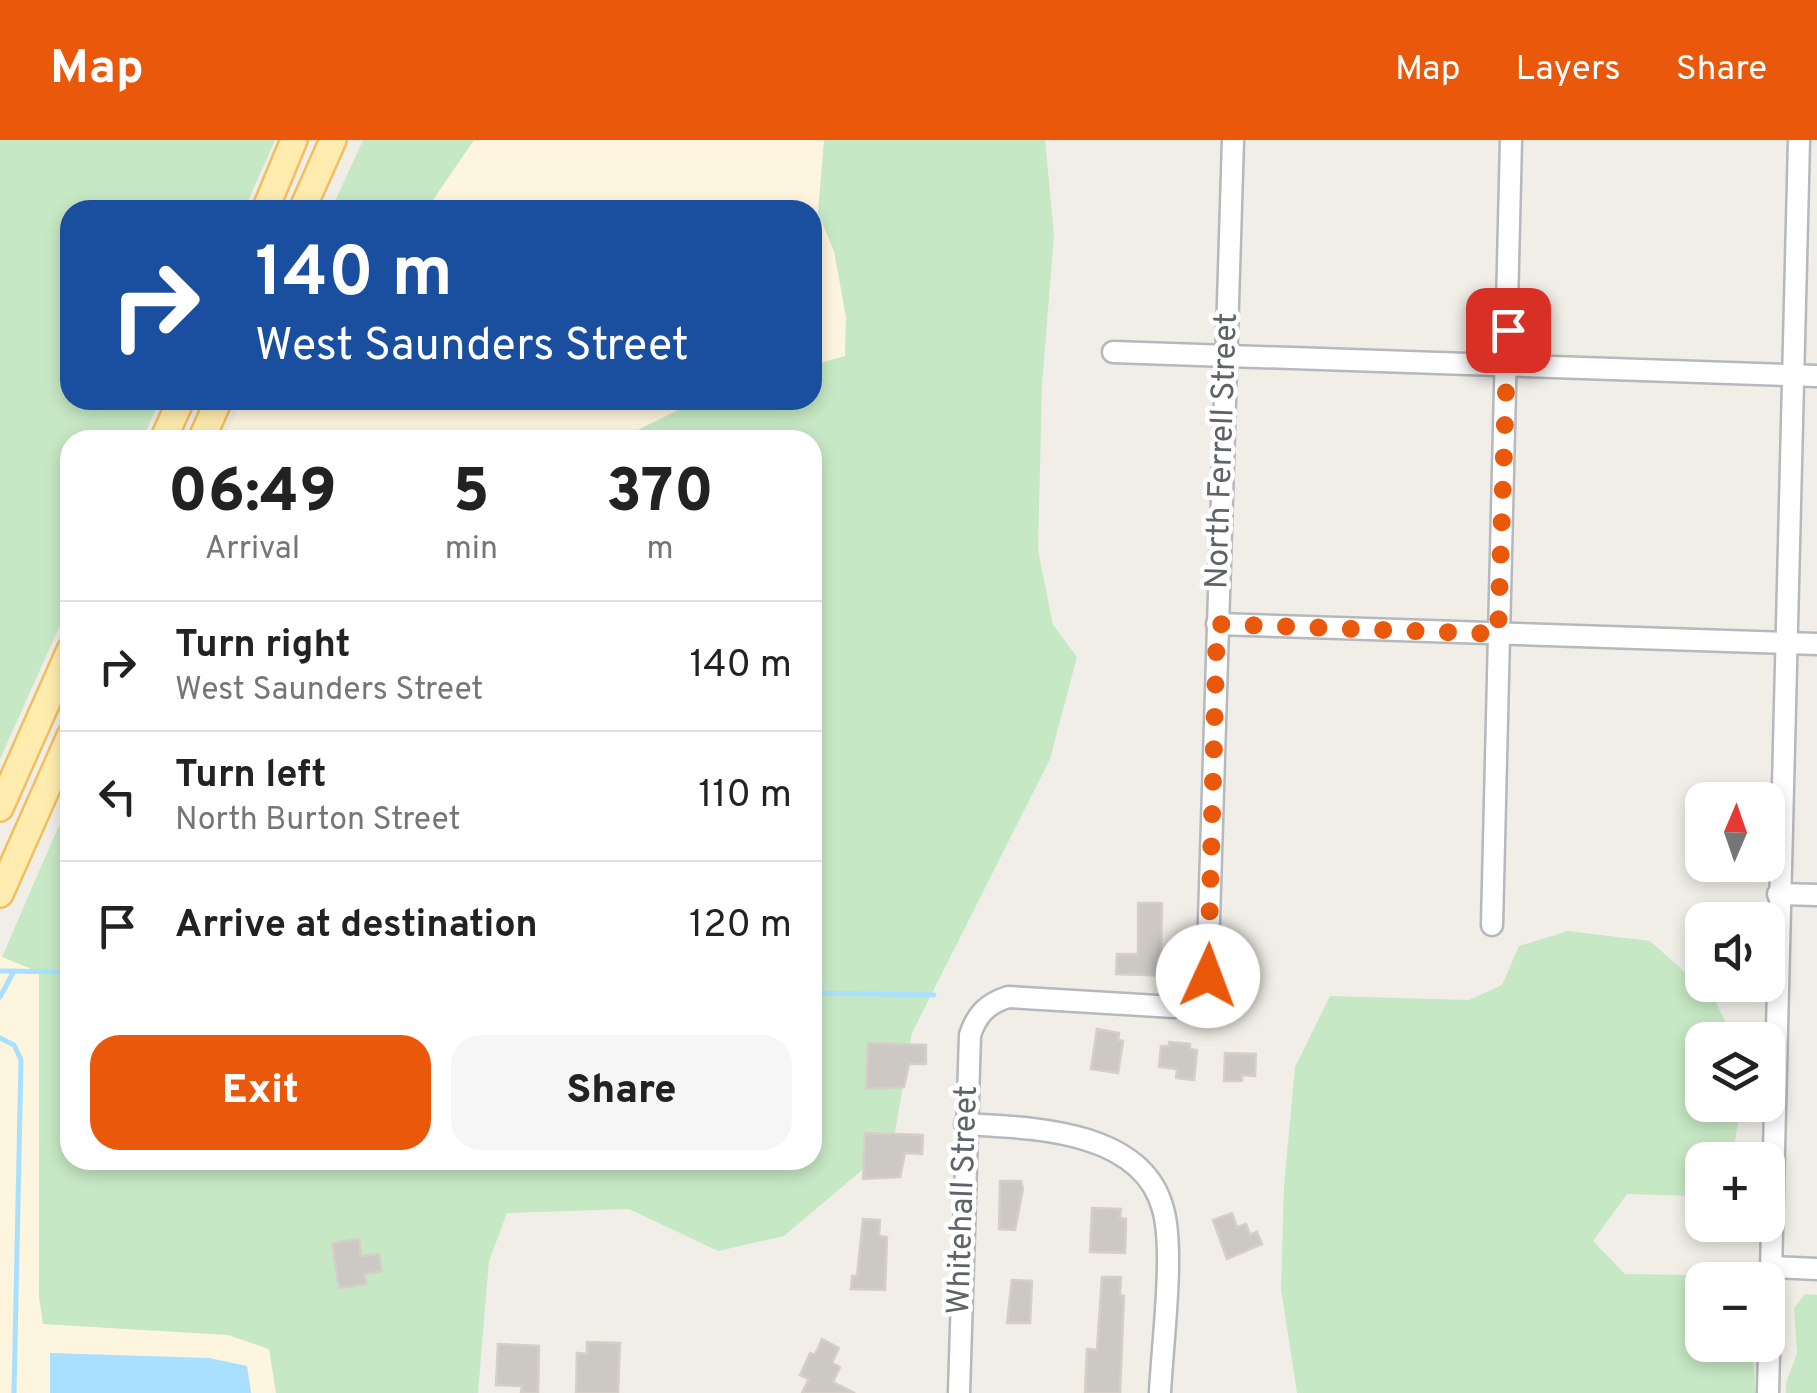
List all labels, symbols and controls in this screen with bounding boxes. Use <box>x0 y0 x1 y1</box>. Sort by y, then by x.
text: Map <box>50 40 144 100</box>
text: Map <box>1395 48 1461 92</box>
text: Layers <box>1516 48 1621 92</box>
text: Share <box>1676 48 1767 92</box>
text: 140 m <box>255 232 453 321</box>
icon: right <box>90 240 220 370</box>
pin <box>1466 288 1551 373</box>
icon: arrive <box>1481 303 1536 358</box>
street label: North Ferrell Street <box>1198 312 1248 590</box>
text: West Saunders Street <box>255 319 689 376</box>
text: 06:49 <box>168 457 337 533</box>
text: 5 <box>453 457 490 533</box>
text: 370 <box>606 457 714 533</box>
text: Arrival <box>205 530 300 570</box>
text: min <box>445 530 498 570</box>
text: m <box>646 530 674 570</box>
text: Turn right <box>175 622 350 671</box>
icon: right <box>90 639 145 694</box>
text: 140 m <box>689 642 792 691</box>
text: West Saunders Street <box>175 671 483 711</box>
text: Turn left <box>175 752 327 801</box>
icon: left <box>90 769 145 824</box>
text: 110 m <box>698 772 792 821</box>
north arrow <box>1685 782 1785 882</box>
map controls <box>1685 782 1785 1362</box>
text: North Burton Street <box>175 801 461 841</box>
icon: arrive <box>90 899 145 954</box>
text: Arrive at destination <box>175 902 538 951</box>
text: 120 m <box>689 902 792 951</box>
button: sound <box>1685 902 1785 1002</box>
position arrow <box>1156 924 1260 1028</box>
button: layers <box>1685 1022 1785 1122</box>
button: Exit <box>90 1035 431 1150</box>
button: Share <box>451 1035 792 1150</box>
street label: Whitehall Street <box>940 1085 988 1315</box>
button: + <box>1685 1142 1785 1242</box>
button: − <box>1685 1262 1785 1362</box>

